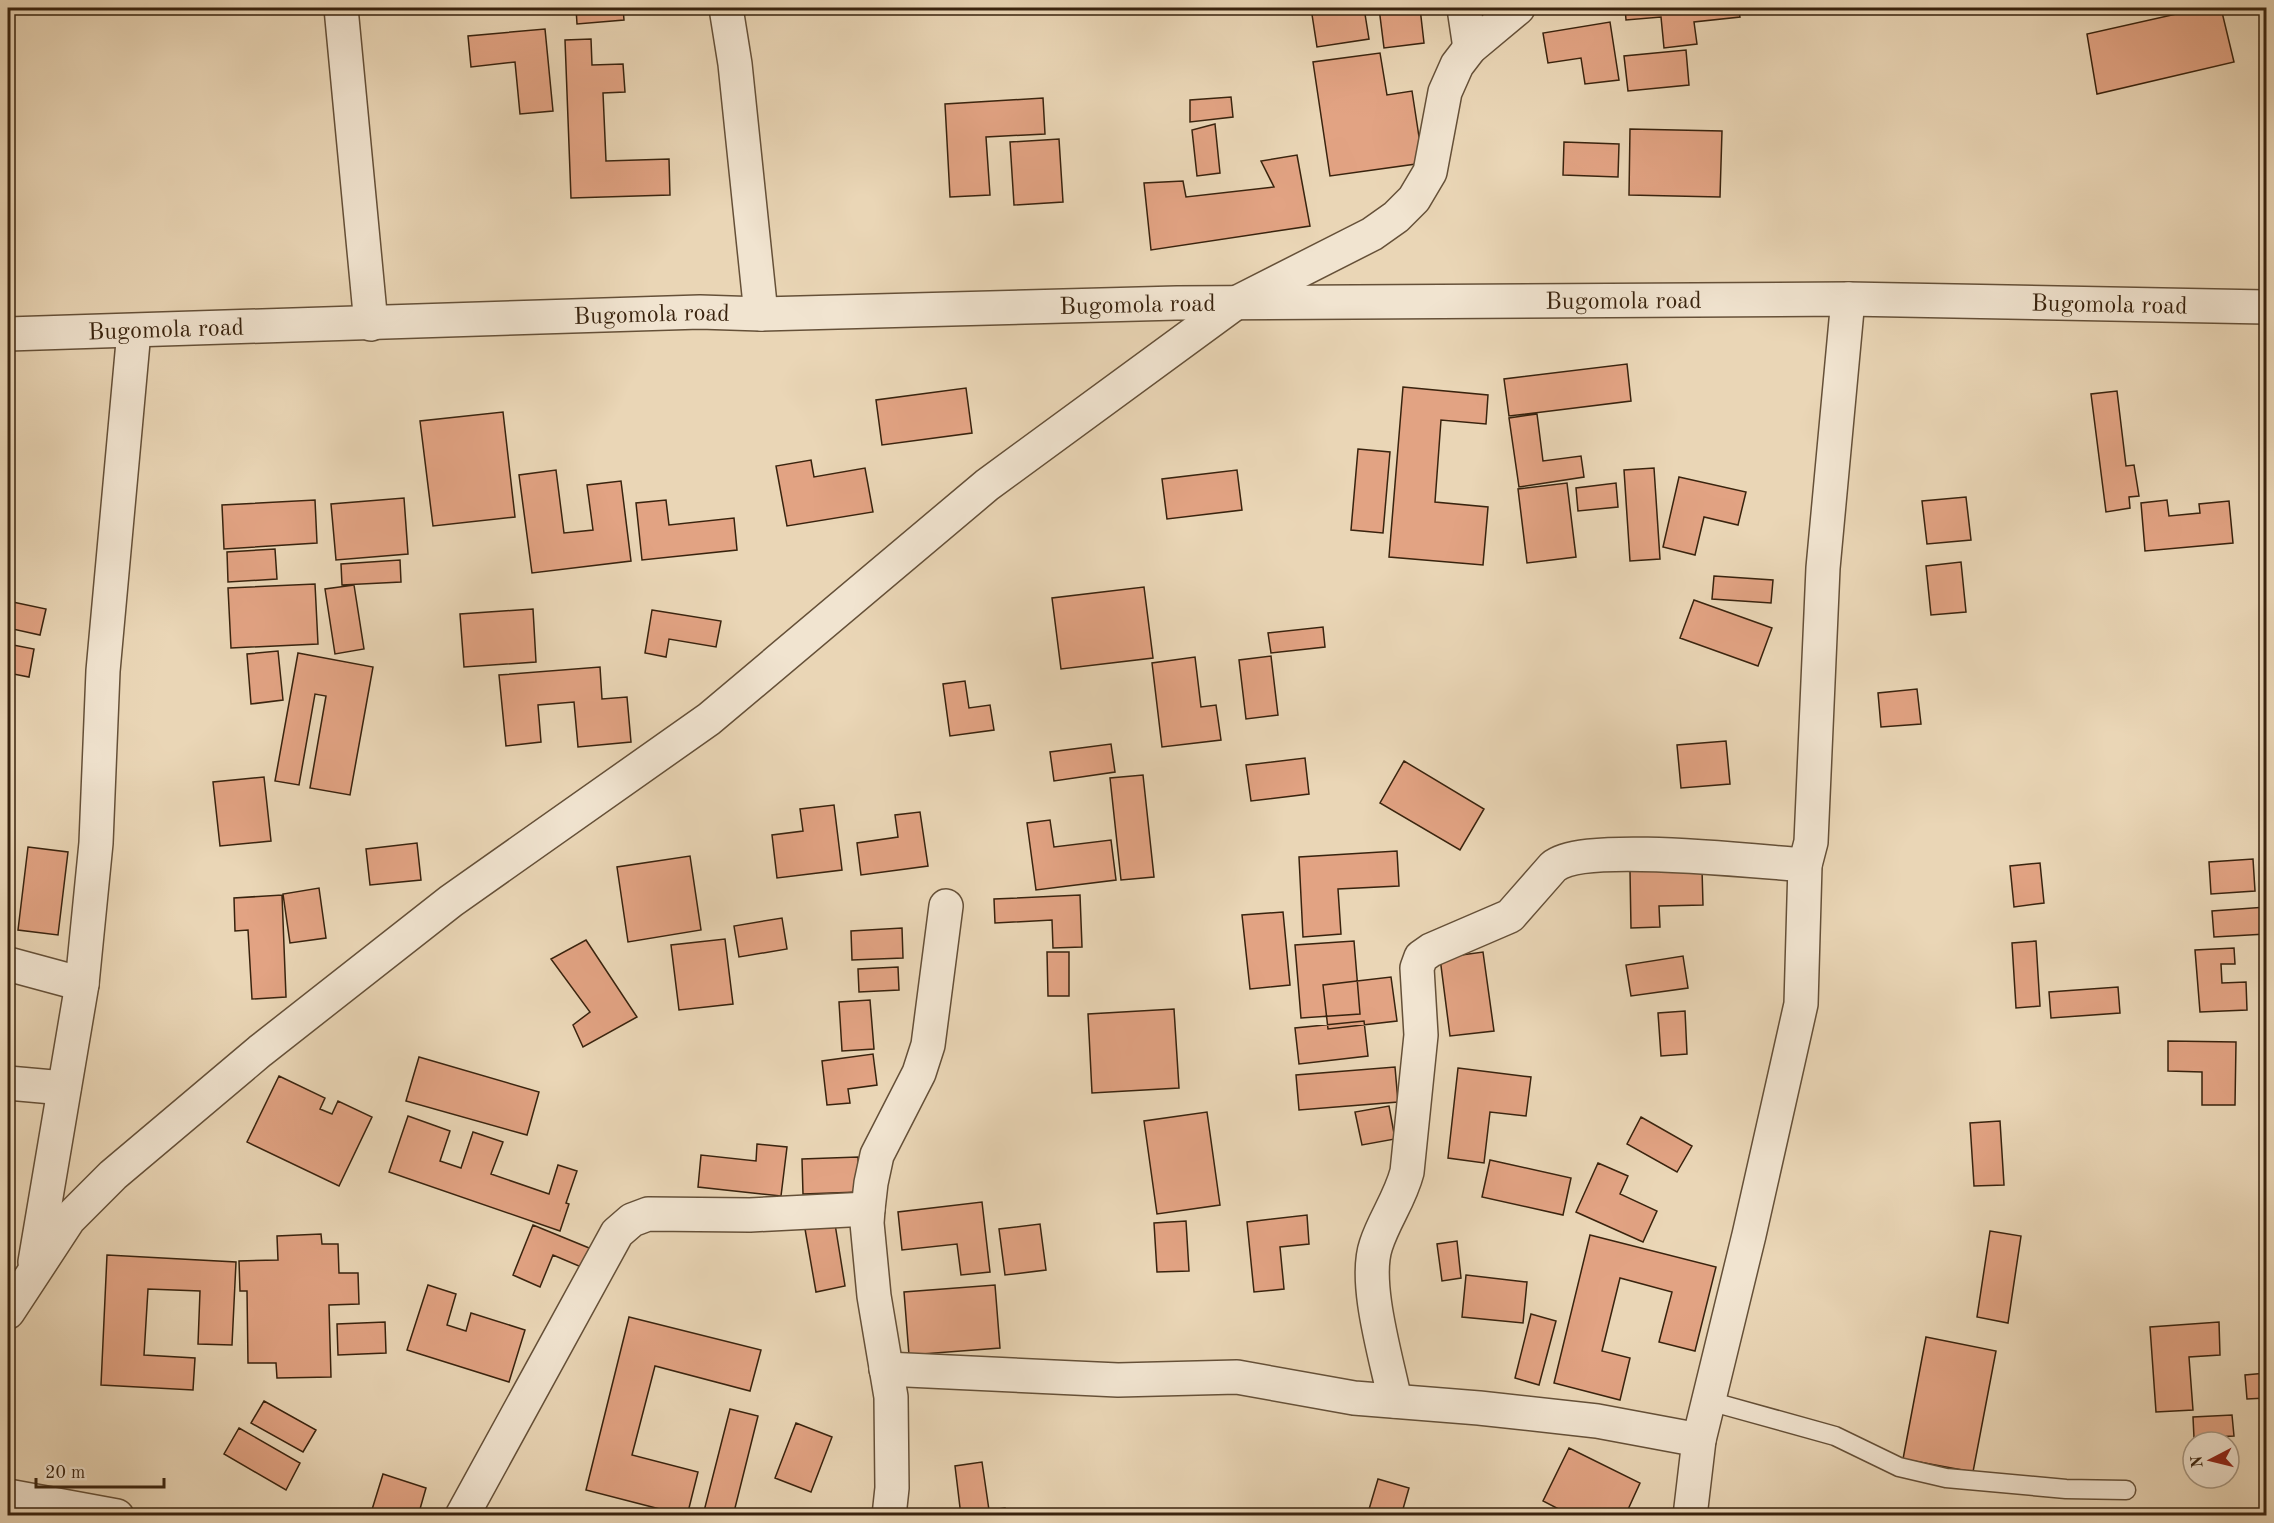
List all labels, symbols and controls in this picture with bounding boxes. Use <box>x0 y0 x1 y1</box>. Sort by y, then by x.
street label: Bugomola road <box>1545 290 1702 315</box>
street label: Bugomola road <box>1059 293 1216 320</box>
street label: Bugomola road <box>2031 293 2188 319</box>
street label: Bugomola road <box>573 302 730 330</box>
street label: Bugomola road <box>87 316 245 345</box>
north arrow <box>2181 1430 2241 1490</box>
scale bar <box>36 1451 164 1489</box>
text: N <box>2189 1454 2207 1469</box>
text: 20 m <box>45 1464 85 1482</box>

